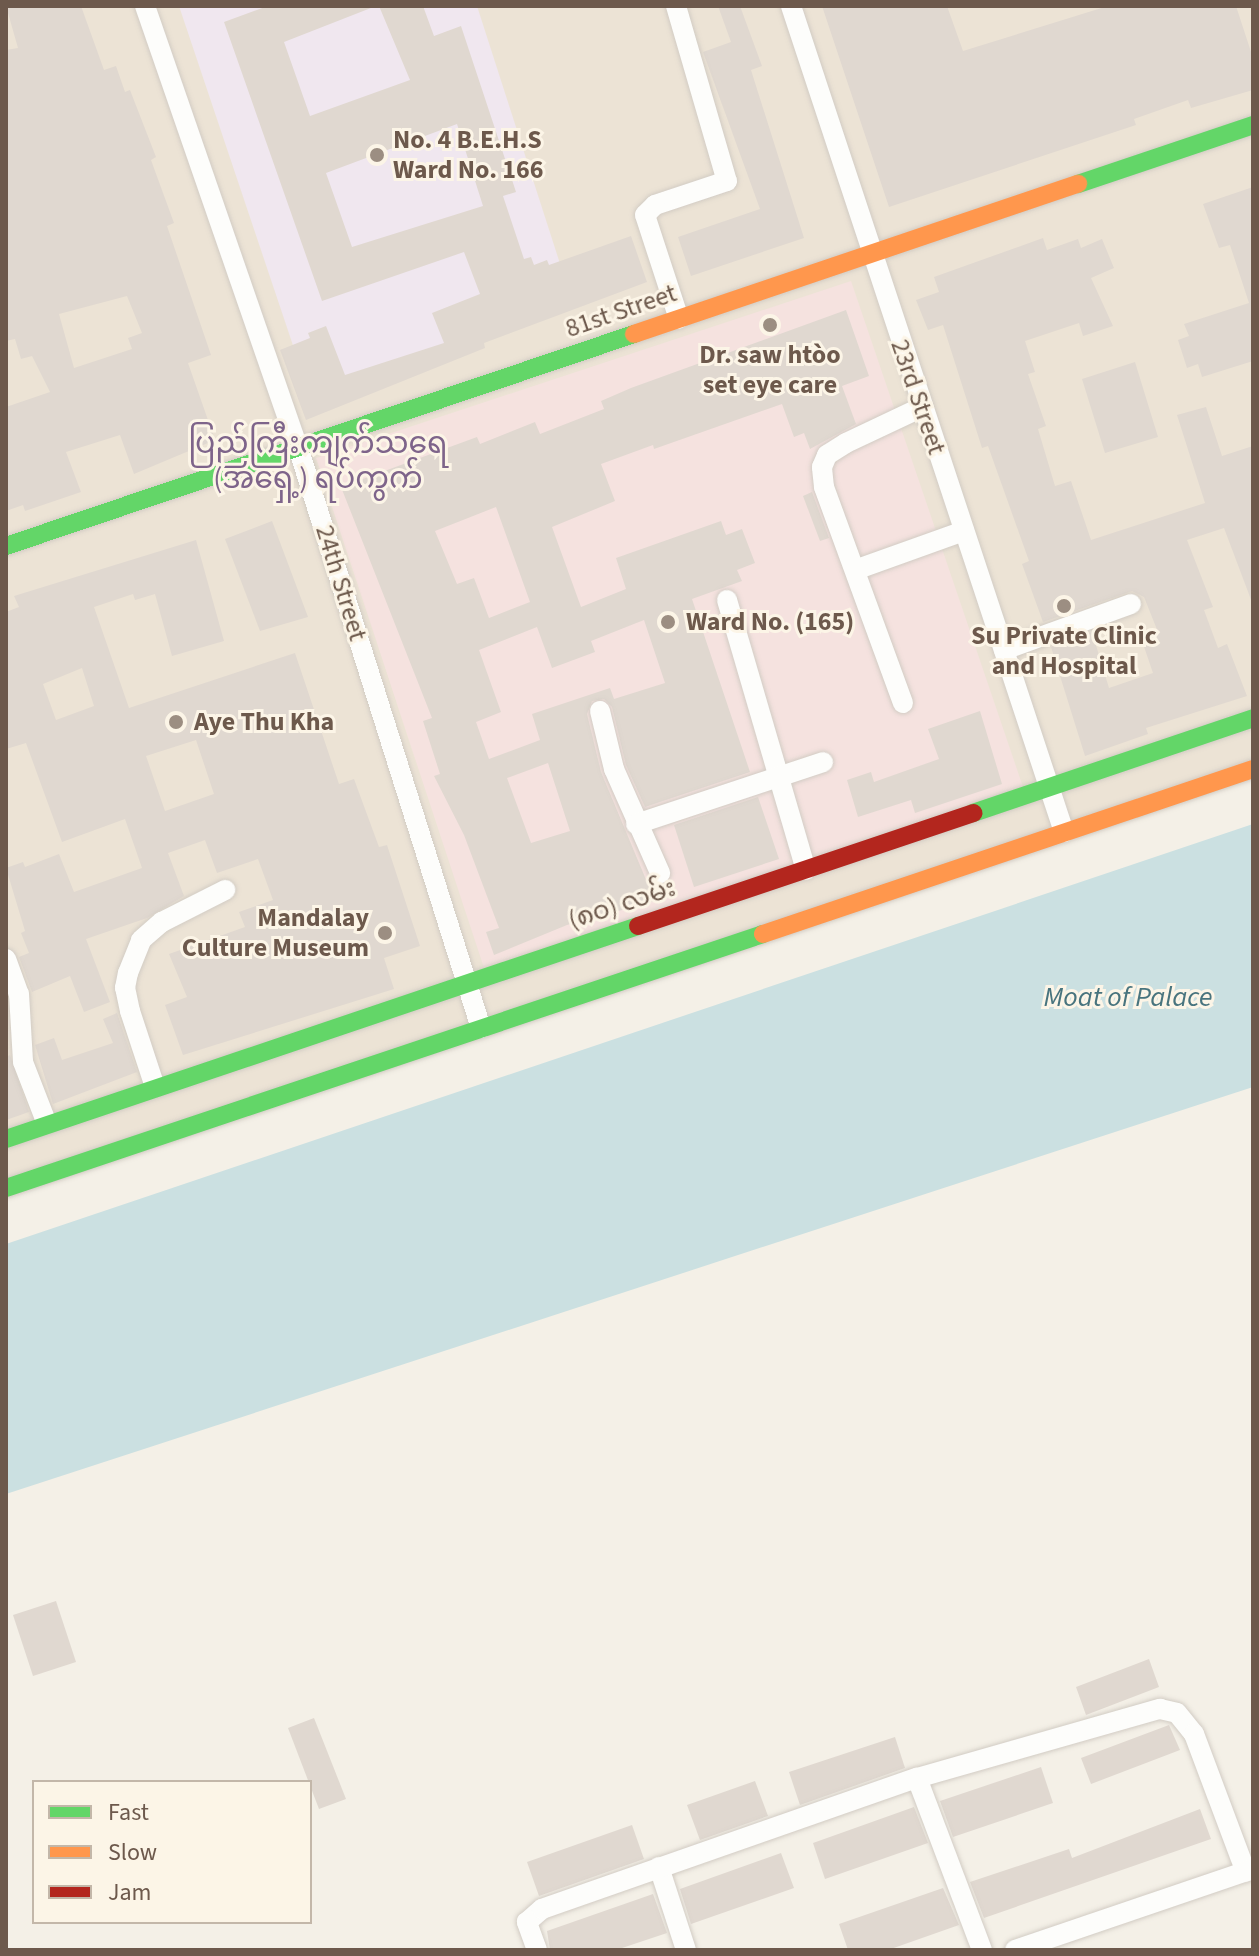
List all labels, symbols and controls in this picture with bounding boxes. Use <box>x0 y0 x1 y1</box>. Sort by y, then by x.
place label: No. 4 B.E.H.S Ward No. 166 <box>393 124 543 186</box>
marker: No. 4 B.E.H.S Ward No. 166 <box>368 146 386 164</box>
street label: 81st Street <box>561 277 681 345</box>
marker: Dr. saw htòo set eye care <box>759 314 781 336</box>
street label: 23rd Street <box>884 335 952 459</box>
place label: Dr. saw htòo set eye care <box>699 339 841 400</box>
district label: ပြည်ကြီးကျက်သရေ (အရှေ့) ရပ်ကွက် <box>188 426 448 496</box>
street label: 24th Street <box>309 521 373 645</box>
marker: Su Private Clinic and Hospital <box>1053 595 1075 617</box>
place label: Ward No. (165) <box>686 606 854 638</box>
marker: Ward No. (165) <box>657 611 679 633</box>
place label: Su Private Clinic and Hospital <box>971 620 1157 682</box>
place label: Aye Thu Kha <box>194 706 334 738</box>
marker: Aye Thu Kha <box>165 711 187 733</box>
street label: (၈၀) လမ်း <box>565 872 679 936</box>
place label: Mandalay Culture Museum <box>182 902 369 964</box>
marker: Mandalay Culture Museum <box>376 924 394 942</box>
water label: Moat of Palace <box>1044 980 1212 1014</box>
legend <box>32 1780 312 1924</box>
text: Fast <box>108 1795 149 1830</box>
text: Slow <box>108 1835 157 1870</box>
text: Jam <box>108 1875 152 1910</box>

